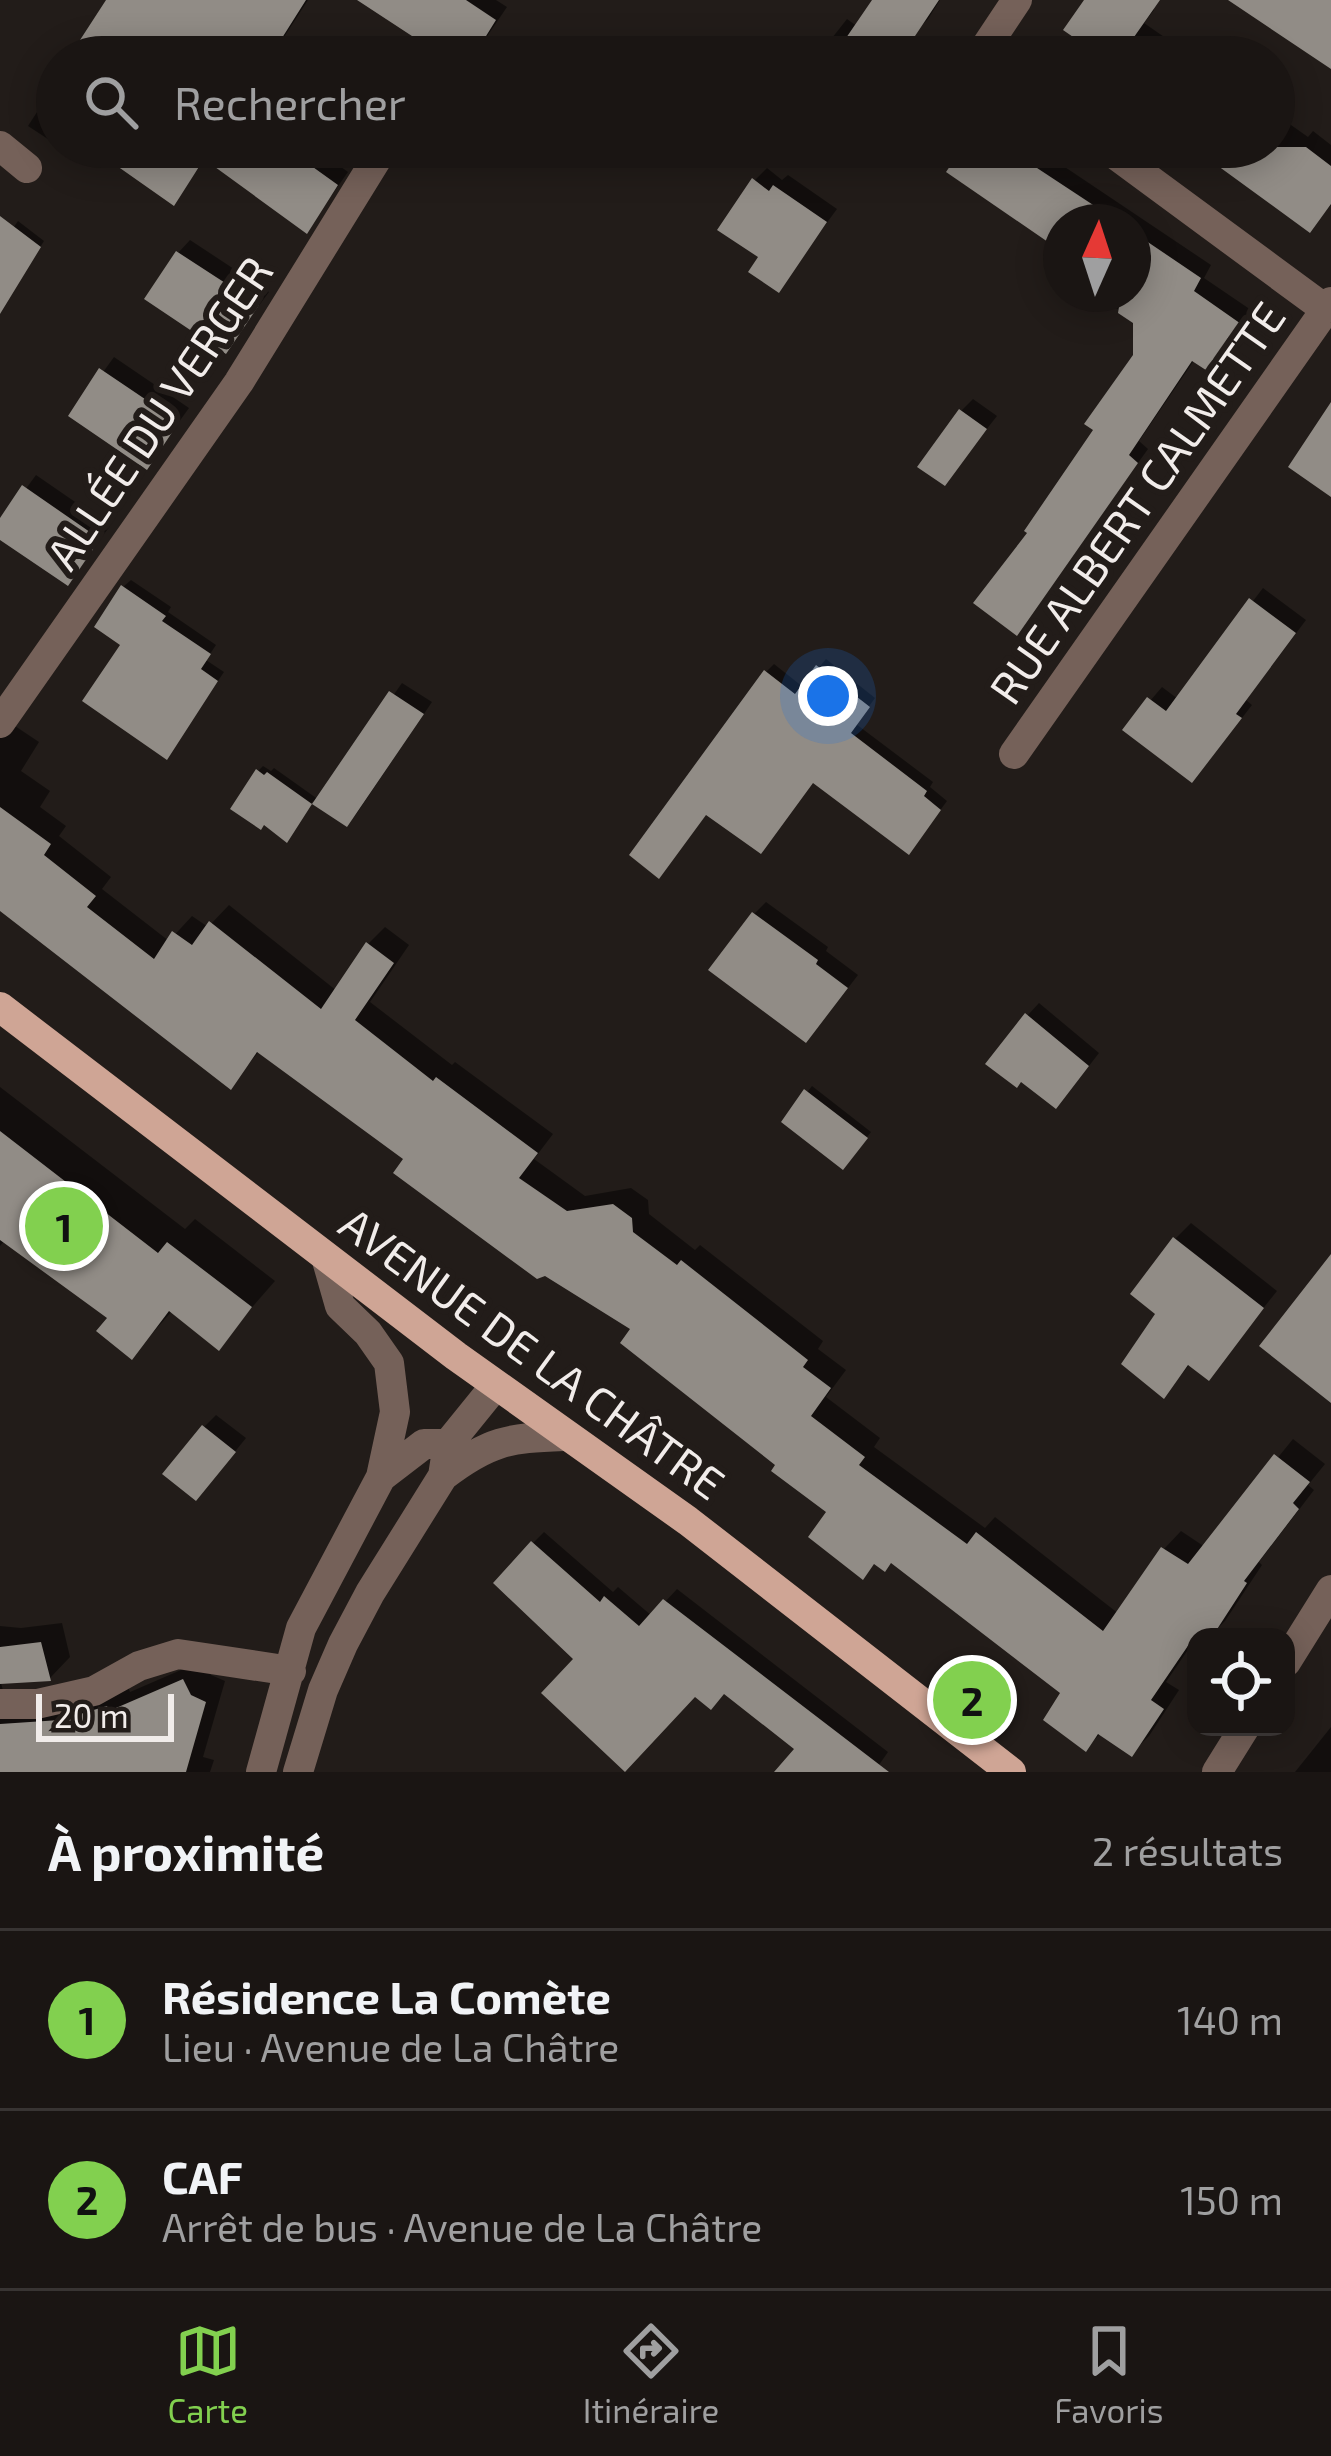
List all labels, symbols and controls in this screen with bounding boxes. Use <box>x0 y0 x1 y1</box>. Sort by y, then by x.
search box <box>36 36 1295 168</box>
icon: search <box>78 69 144 135</box>
text: Rechercher <box>174 75 406 129</box>
north arrow <box>1043 204 1151 312</box>
street label: ALLÉE DU VERGER <box>34 246 282 578</box>
street label: RUE ALBERT CALMETTE <box>977 291 1295 713</box>
your location <box>798 666 858 726</box>
pin: 1 <box>25 1181 103 1271</box>
street label: AVENUE DE LA CHÂTRE <box>330 1195 736 1509</box>
map controls <box>1187 1628 1295 1736</box>
button: locate <box>1187 1628 1295 1736</box>
pin: 2 <box>933 1655 1011 1745</box>
scale bar <box>36 1688 174 1741</box>
text: 20 m <box>54 1695 129 1735</box>
text: À proximité <box>48 1820 324 1881</box>
text: 2 résultats <box>1092 1827 1283 1874</box>
text: Résidence La Comète <box>162 1969 611 2023</box>
text: 1 <box>79 1996 95 2043</box>
text: 140 m <box>1177 1996 1283 2043</box>
text: Lieu · Avenue de La Châtre <box>162 2023 619 2070</box>
text: CAF <box>162 2149 243 2203</box>
text: 2 <box>76 2176 98 2223</box>
text: 150 m <box>1180 2176 1283 2223</box>
text: Arrêt de bus · Avenue de La Châtre <box>162 2203 762 2250</box>
tab: Carte <box>167 2318 248 2430</box>
tab: Itinéraire <box>583 2318 719 2430</box>
tab: Favoris <box>1054 2318 1164 2430</box>

